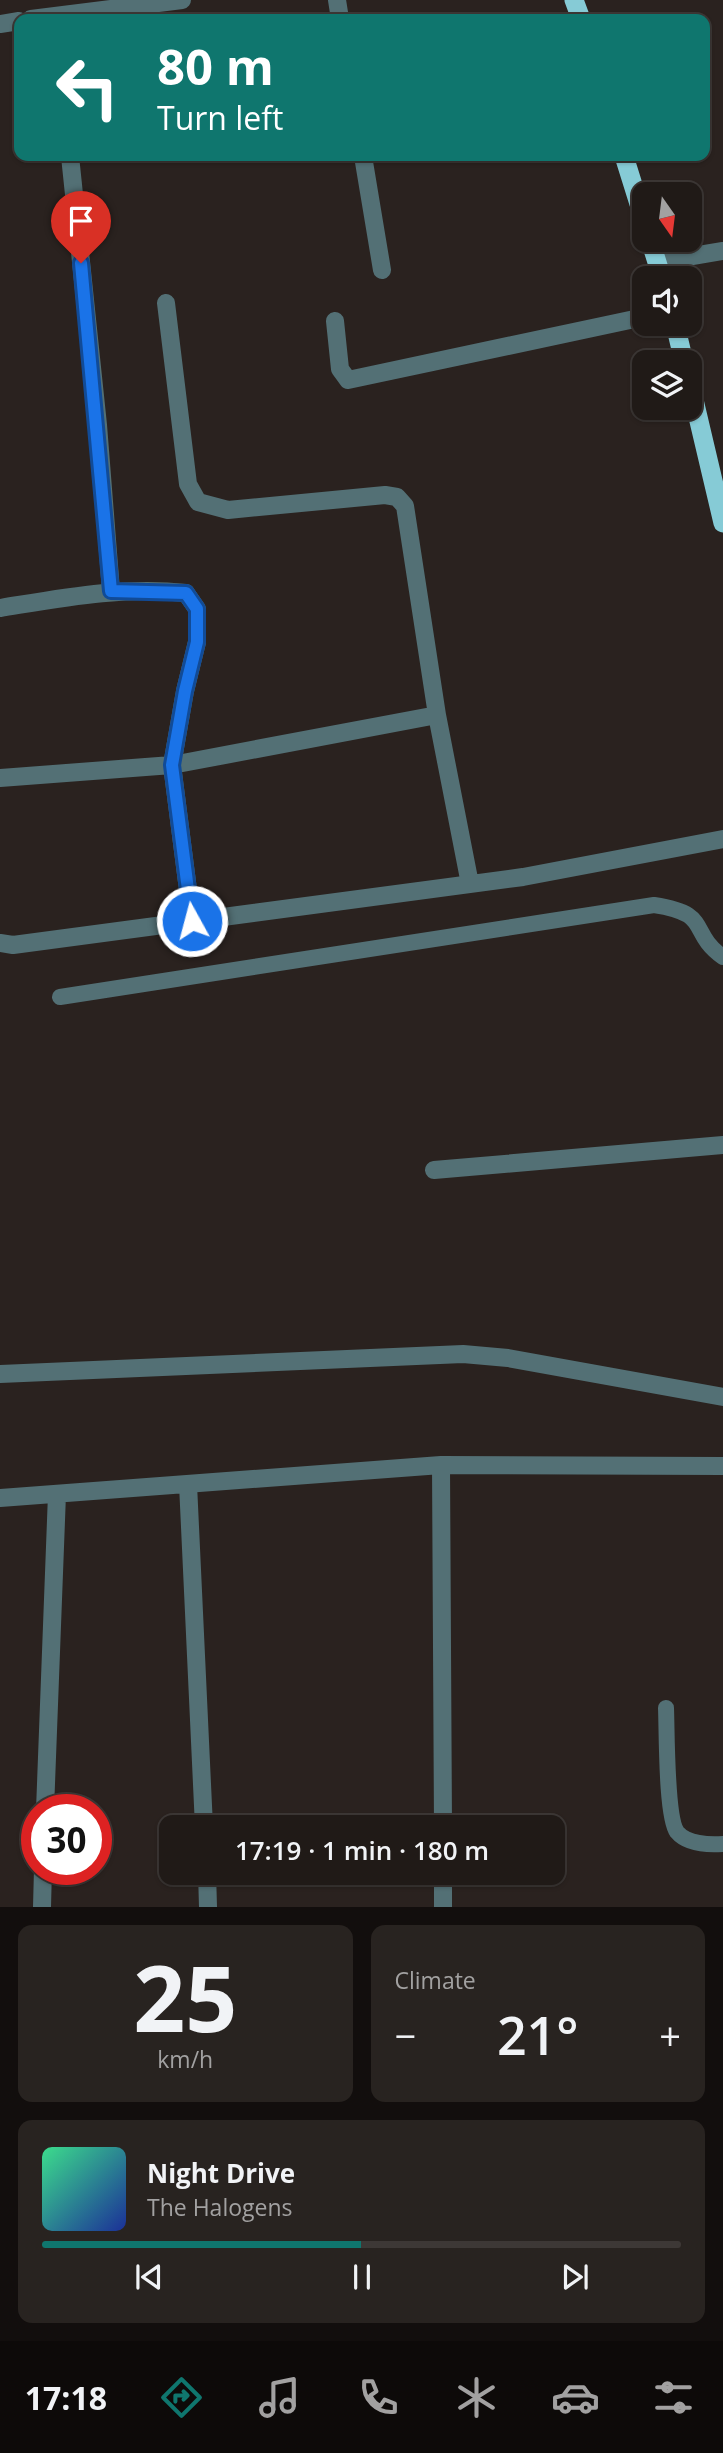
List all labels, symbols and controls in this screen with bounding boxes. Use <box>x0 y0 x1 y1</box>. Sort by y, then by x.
text: 80 m <box>157 33 274 99</box>
icon: left <box>42 42 133 133</box>
text: Turn left <box>157 96 283 139</box>
north arrow <box>632 182 702 252</box>
map controls <box>632 182 702 420</box>
pin <box>51 191 111 263</box>
icon: arrive <box>62 202 100 240</box>
button: sound <box>632 266 702 336</box>
button: layers <box>632 350 702 420</box>
position arrow <box>155 884 229 958</box>
speed limit sign: 30 <box>21 1794 112 1885</box>
text: 17:19 · 1 min · 180 m <box>235 1832 489 1868</box>
text: 25 <box>133 1935 237 2059</box>
text: Climate <box>395 1964 476 1996</box>
text: 21° <box>497 1999 579 2070</box>
text: − <box>395 2009 416 2061</box>
text: + <box>659 2009 681 2061</box>
text: km/h <box>157 2043 213 2075</box>
text: Night Drive <box>147 2155 295 2191</box>
text: The Halogens <box>147 2191 293 2223</box>
icon: previous <box>130 2258 168 2296</box>
icon: pause <box>343 2258 381 2296</box>
icon: next <box>556 2258 594 2296</box>
icon: directions <box>157 2373 206 2422</box>
icon: music <box>255 2373 304 2422</box>
icon: phone <box>354 2373 403 2422</box>
icon: climate <box>452 2373 501 2422</box>
icon: car <box>551 2373 600 2422</box>
icon: filters <box>649 2373 698 2422</box>
text: 17:18 <box>25 2376 107 2419</box>

